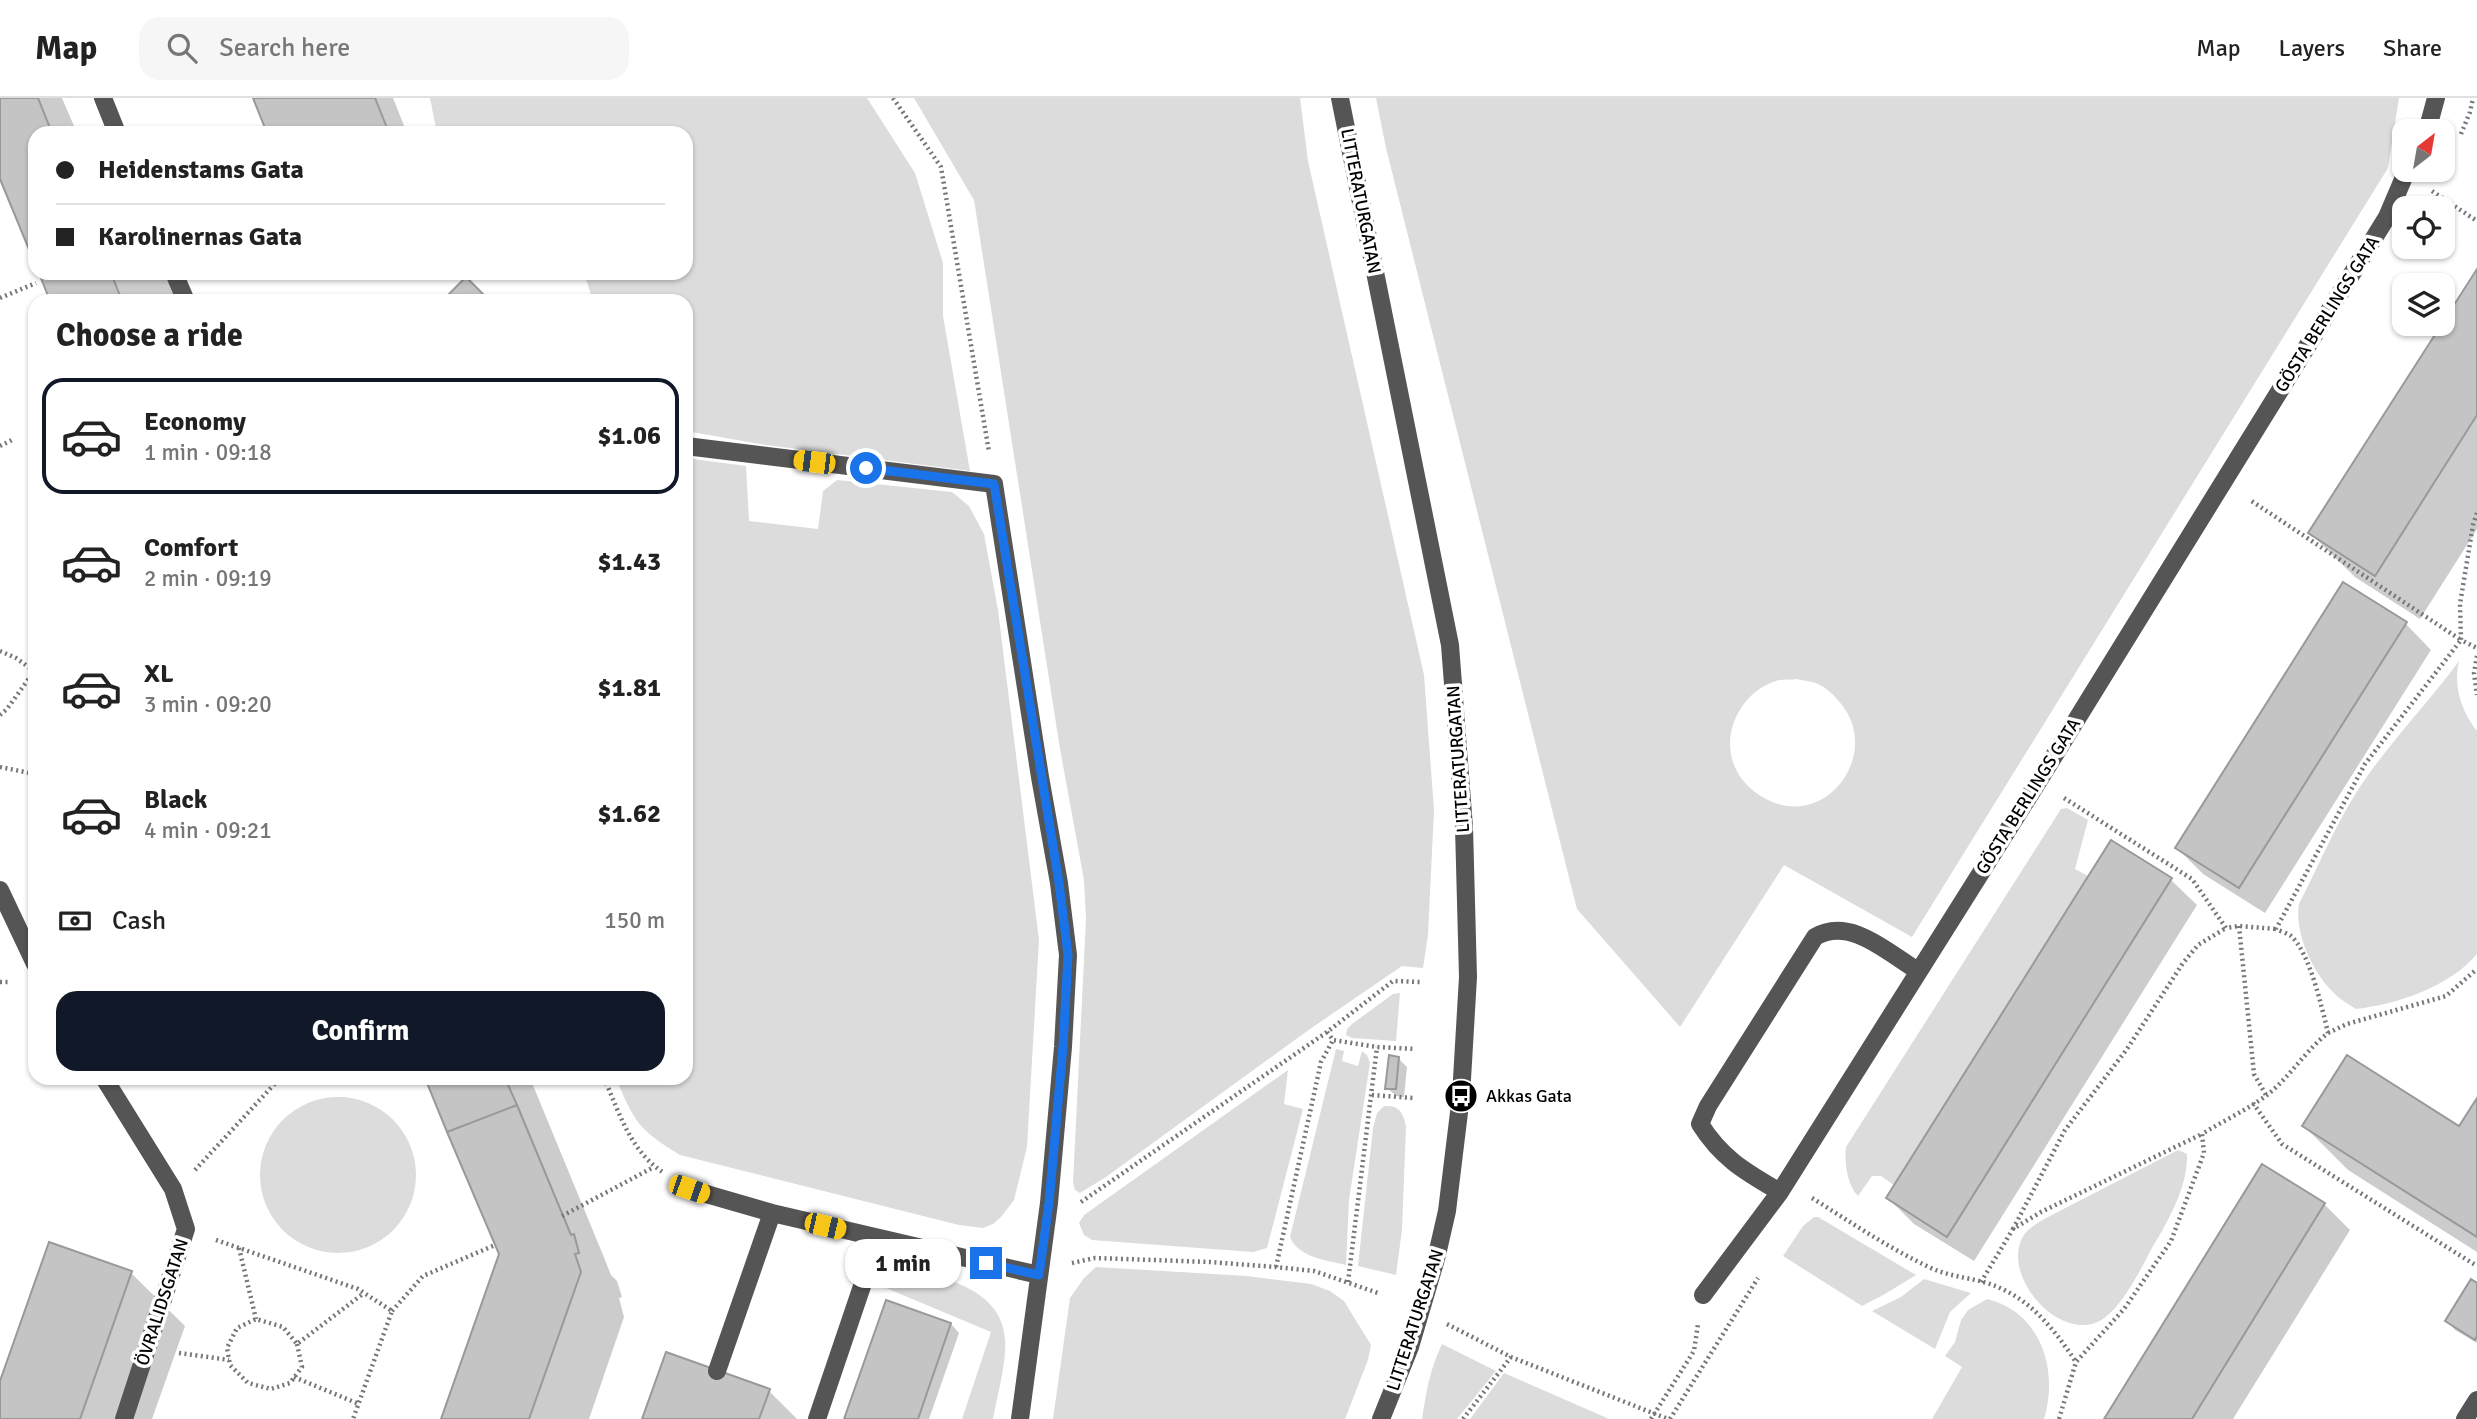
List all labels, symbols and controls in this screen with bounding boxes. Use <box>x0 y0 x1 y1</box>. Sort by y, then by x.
search box <box>139 17 629 80</box>
text: Map <box>35 28 97 69</box>
icon: search <box>163 29 201 67</box>
text: Search here <box>219 32 350 64</box>
text: Map <box>2196 33 2241 63</box>
text: Layers <box>2279 33 2345 63</box>
text: Share <box>2383 33 2442 63</box>
north arrow <box>2392 119 2455 182</box>
map controls <box>2392 119 2455 336</box>
street label: LITTERATURGATAN <box>1336 126 1386 276</box>
text: Heidenstams Gata <box>98 154 304 186</box>
button: locate <box>2392 196 2455 259</box>
text: Karolinernas Gata <box>98 221 302 253</box>
street label: GÖSTA BERLINGS GATA <box>2270 232 2384 396</box>
button: layers <box>2392 273 2455 336</box>
text: Choose a ride <box>56 316 243 355</box>
icon: car <box>60 405 123 468</box>
text: Economy <box>144 406 246 438</box>
text: $1.06 <box>597 420 661 452</box>
text: 1 min · 09:18 <box>144 438 272 467</box>
car <box>792 449 837 475</box>
route start <box>850 452 882 484</box>
icon: car <box>60 531 123 594</box>
text: Comfort <box>144 532 238 564</box>
text: $1.43 <box>597 546 661 578</box>
text: 2 min · 09:19 <box>144 564 272 593</box>
icon: car <box>60 657 123 720</box>
text: XL <box>144 658 174 690</box>
text: $1.81 <box>597 672 661 704</box>
street label: LITTERATURGATAN <box>1442 685 1474 833</box>
text: 3 min · 09:20 <box>144 690 272 719</box>
street label: GÖSTA BERLINGS GATA <box>1971 714 2085 878</box>
icon: car <box>60 783 123 846</box>
text: Black <box>144 784 207 816</box>
text: $1.62 <box>597 798 661 830</box>
text: 4 min · 09:21 <box>144 816 272 845</box>
icon: cash <box>56 902 94 940</box>
text: Cash <box>112 905 166 937</box>
text: 150 m <box>604 906 665 935</box>
button: Confirm <box>56 991 665 1071</box>
bus stop icon: Akkas Gata <box>1442 1077 1480 1115</box>
place label: Akkas Gata <box>1486 1085 1572 1107</box>
car <box>666 1172 713 1206</box>
car <box>803 1211 848 1241</box>
street label: ÖVRALIDSGATAN <box>131 1236 193 1368</box>
callout: 1 min <box>846 1238 962 1288</box>
street label: LITTERATURGATAN <box>1382 1246 1448 1394</box>
route end <box>970 1247 1002 1279</box>
text: 1 min <box>875 1249 931 1278</box>

